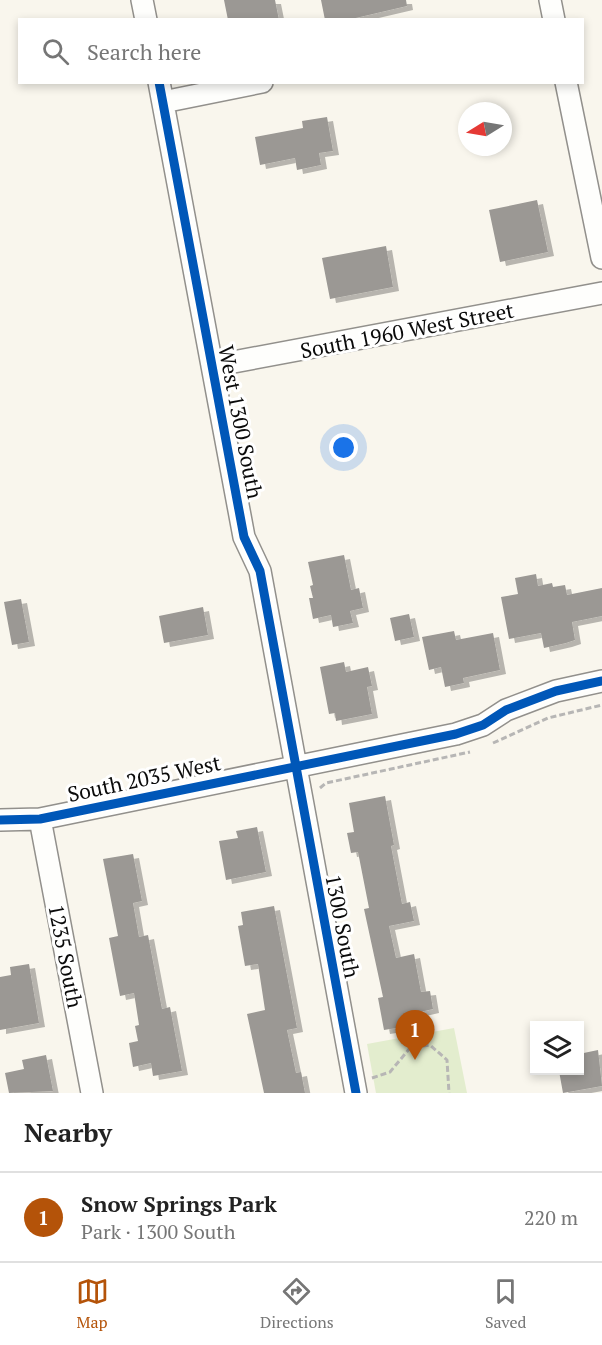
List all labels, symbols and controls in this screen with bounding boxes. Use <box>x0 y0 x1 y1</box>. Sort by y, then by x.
search box <box>18 18 584 84</box>
icon: search <box>39 35 72 68</box>
text: Search here <box>87 37 201 66</box>
north arrow <box>458 102 512 156</box>
street label: South 1960 West Street <box>298 296 516 364</box>
street label: West 1300 South <box>212 343 270 501</box>
your location <box>329 433 358 462</box>
street label: South 2035 West <box>65 748 223 808</box>
street label: 1300 South <box>319 872 367 980</box>
street label: 1235 South <box>42 902 90 1010</box>
pin: 1 <box>396 1010 434 1060</box>
map controls <box>530 1021 584 1075</box>
button: layers <box>530 1021 584 1075</box>
text: Nearby <box>24 1115 112 1149</box>
text: Snow Springs Park <box>81 1189 277 1218</box>
text: 1 <box>38 1204 49 1231</box>
text: 220 m <box>524 1204 578 1231</box>
text: Park · 1300 South <box>81 1218 235 1245</box>
tab: Map <box>76 1275 109 1333</box>
tab: Directions <box>260 1275 334 1333</box>
tab: Saved <box>485 1275 526 1333</box>

